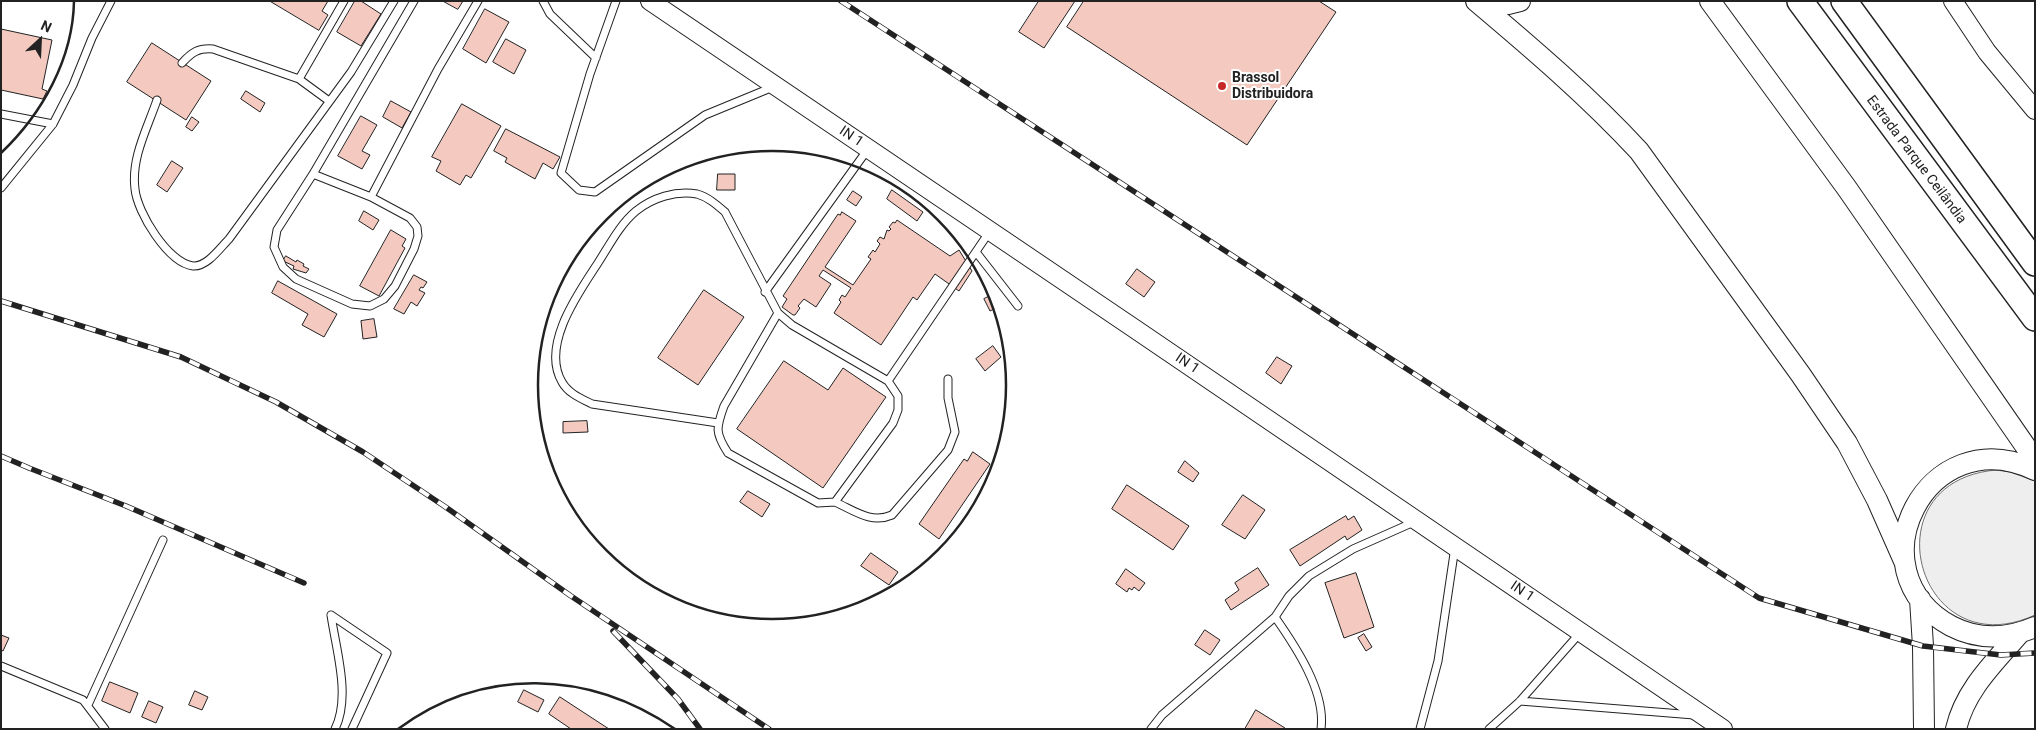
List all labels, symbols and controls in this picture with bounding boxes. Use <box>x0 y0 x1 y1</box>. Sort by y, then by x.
north arrow <box>15 15 65 65</box>
text: N <box>38 17 54 36</box>
place label: Brassol Distribuidora <box>1232 70 1313 102</box>
marker: Brassol Distribuidora <box>1216 80 1228 92</box>
street label: Estrada Parque Ceilândia <box>1862 93 1970 227</box>
street label: IN 1 <box>836 123 866 151</box>
street label: IN 1 <box>1172 350 1202 378</box>
street label: IN 1 <box>1507 578 1537 606</box>

